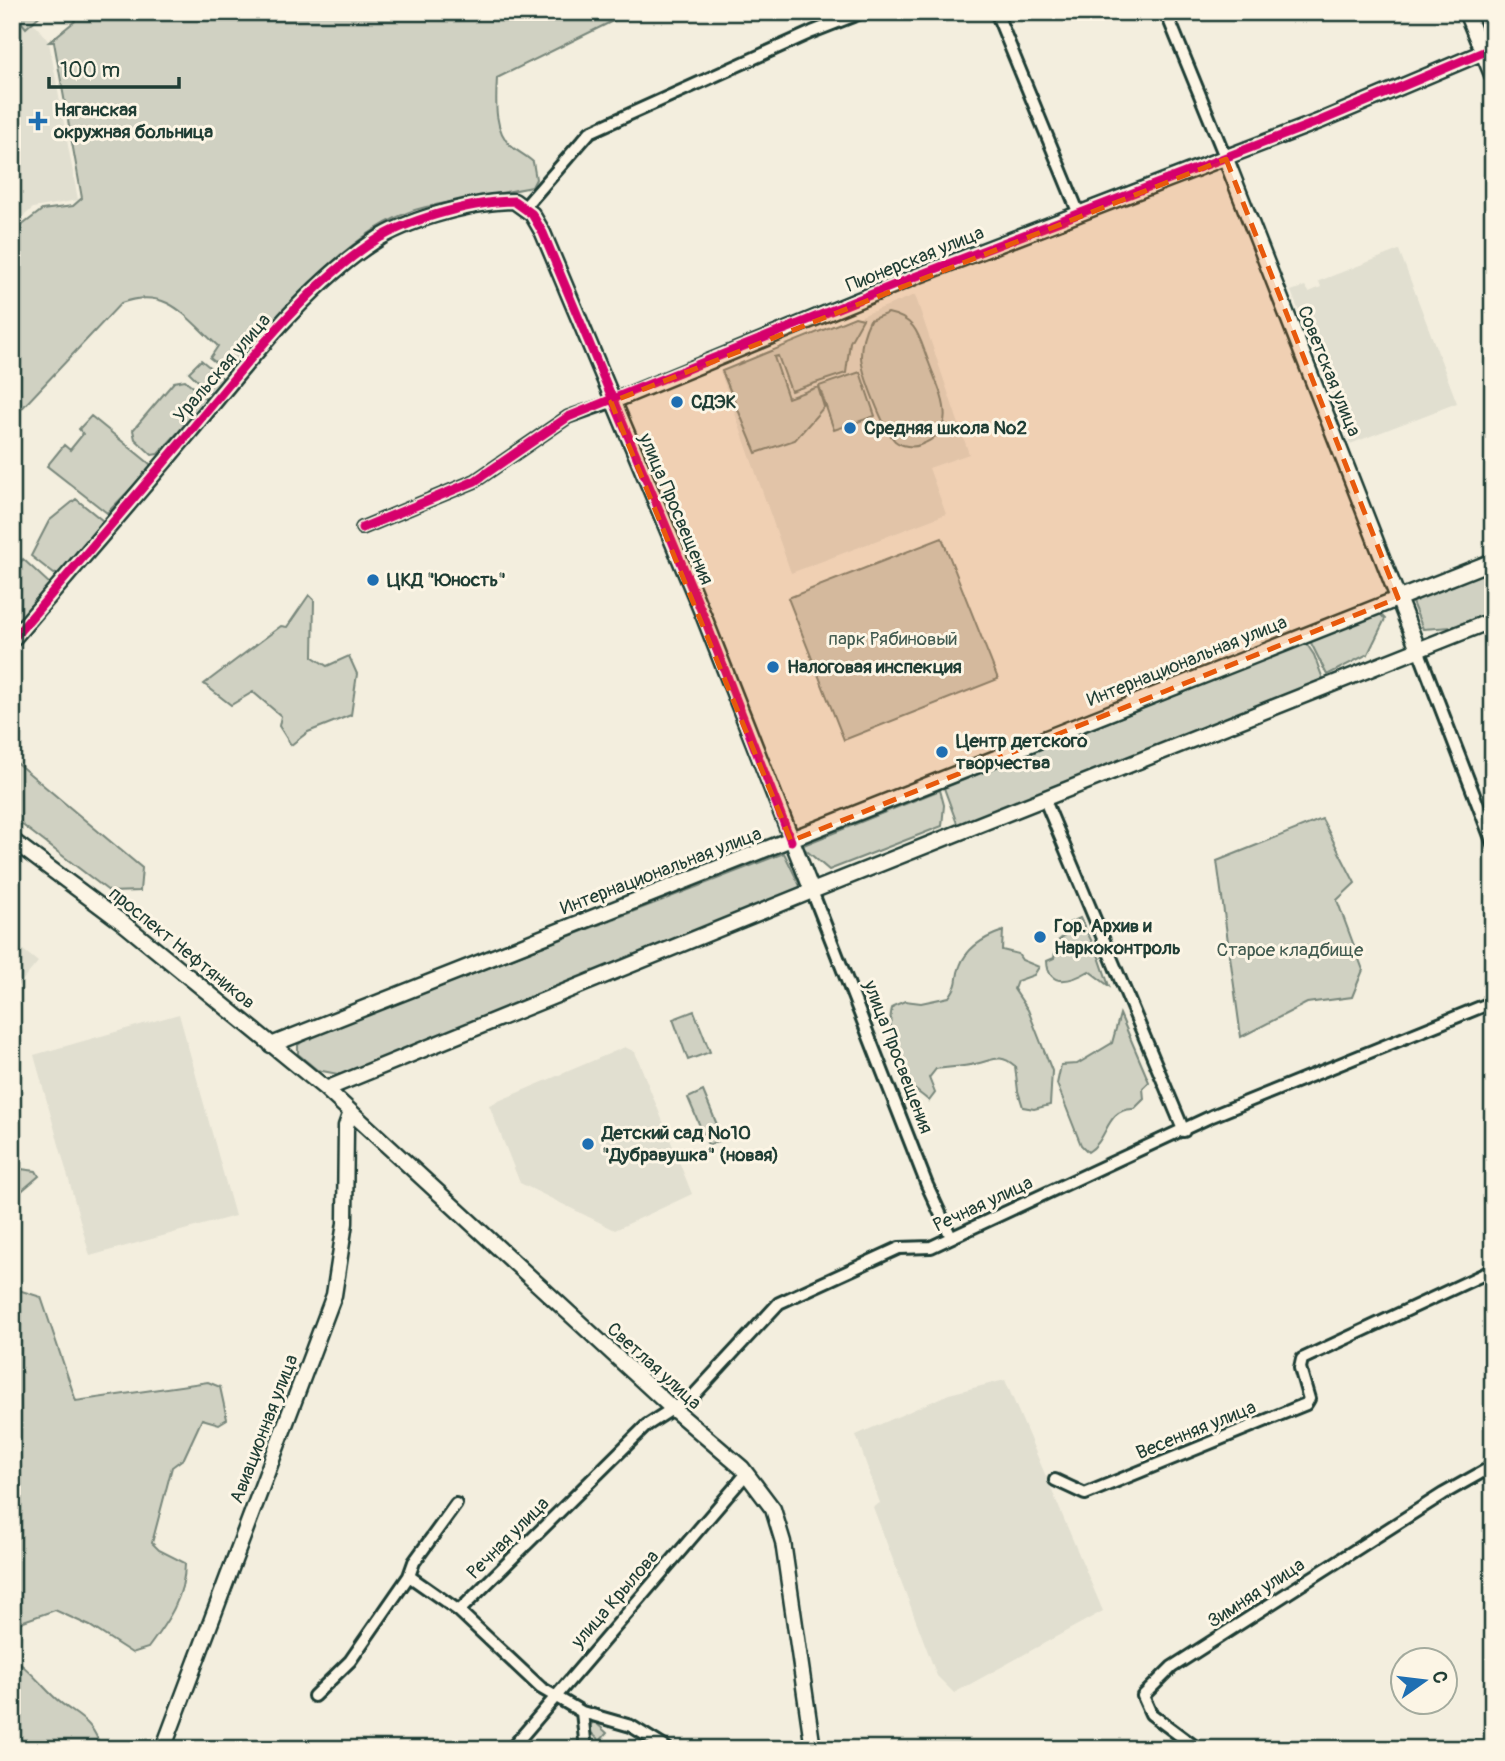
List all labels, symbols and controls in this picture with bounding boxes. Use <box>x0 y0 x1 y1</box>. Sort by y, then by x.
scale bar <box>49 46 178 90</box>
text: 100 m <box>60 57 120 84</box>
place label: Няганская окружная больница <box>53 98 213 144</box>
marker: Няганская окружная больница <box>28 111 48 131</box>
street label: Пионерская улица <box>843 220 988 298</box>
street label: Советская улица <box>1292 302 1366 440</box>
street label: Уральская улица <box>168 308 276 427</box>
place label: СДЭК <box>691 390 737 414</box>
marker: СДЭК <box>669 394 685 410</box>
place label: Средняя школа №2 <box>864 416 1027 440</box>
marker: Средняя школа №2 <box>842 420 858 436</box>
street label: улица Просвещения <box>633 429 719 588</box>
place label: ЦКД "Юность" <box>387 568 506 592</box>
marker: ЦКД "Юность" <box>365 572 381 588</box>
street label: Интернациональная улица <box>1084 610 1291 712</box>
park label: парк Рябиновый <box>828 627 958 651</box>
place label: Налоговая инспекция <box>787 655 962 679</box>
marker: Налоговая инспекция <box>765 659 781 675</box>
place label: Центр детского творчества <box>956 729 1088 775</box>
marker: Центр детского творчества <box>934 744 950 760</box>
street label: Интернациональная улица <box>557 822 765 920</box>
street label: проспект Нефтяников <box>104 882 260 1014</box>
place label: Гор. Архив и Наркоконтроль <box>1054 914 1181 960</box>
marker: Гор. Архив и Наркоконтроль <box>1032 929 1048 945</box>
park label: Старое кладбище <box>1217 938 1364 962</box>
street label: улица Просвещения <box>857 976 938 1137</box>
place label: Детский сад №10 "Дубравушка" (новая) <box>601 1121 779 1167</box>
marker: Детский сад №10 "Дубравушка" (новая) <box>580 1136 596 1152</box>
street label: Речная улица <box>929 1170 1037 1238</box>
street label: Светлая улица <box>602 1317 706 1415</box>
street label: Авиационная улица <box>225 1351 304 1507</box>
street label: Весенняя улица <box>1132 1395 1260 1465</box>
street label: Речная улица <box>462 1492 554 1584</box>
street label: улица Крылова <box>565 1545 664 1654</box>
street label: Зимняя улица <box>1203 1553 1309 1633</box>
north arrow <box>1390 1646 1460 1716</box>
text: С <box>1426 1669 1453 1686</box>

